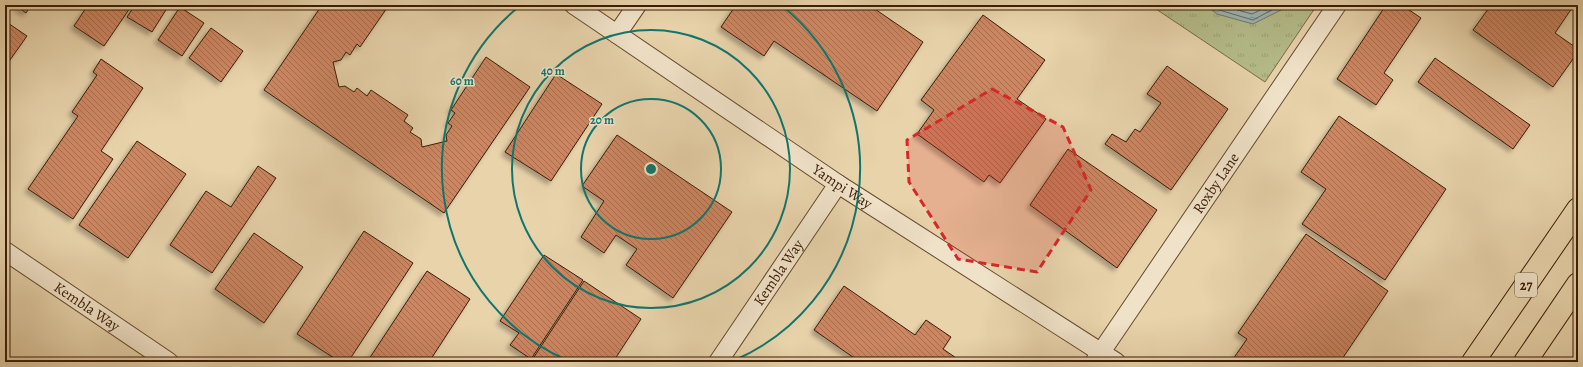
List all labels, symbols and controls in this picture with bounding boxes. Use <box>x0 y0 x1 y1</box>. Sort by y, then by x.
text: 40 m <box>541 63 565 79</box>
text: 60 m <box>450 73 474 89</box>
text: 20 m <box>590 112 614 128</box>
street label: Roxby Lane <box>1188 149 1244 218</box>
street label: Yampi Way <box>808 159 877 214</box>
centre of rings <box>644 162 658 176</box>
street label: Kembla Way <box>749 235 808 309</box>
road number: 27 <box>1515 273 1537 297</box>
street label: Kembla Way <box>50 277 124 336</box>

